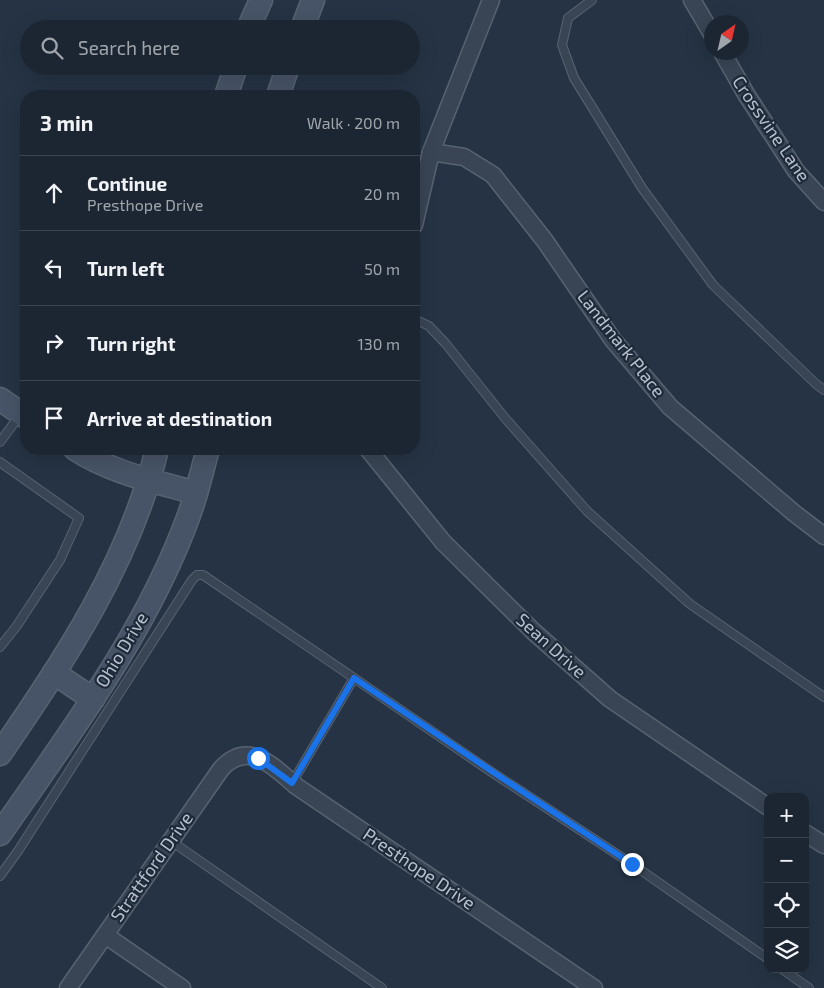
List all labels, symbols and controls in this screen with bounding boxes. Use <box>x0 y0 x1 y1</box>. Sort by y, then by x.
north arrow <box>704 15 749 60</box>
search box <box>20 20 420 75</box>
icon: search <box>38 34 66 62</box>
text: Search here <box>78 36 180 59</box>
street label: Crossvine Lane <box>728 71 815 186</box>
text: 3 min <box>40 110 93 135</box>
text: Walk · 200 m <box>307 113 400 132</box>
text: Continue <box>87 172 167 195</box>
icon: ahead <box>40 179 68 207</box>
text: 20 m <box>364 184 400 203</box>
text: Presthope Drive <box>87 195 203 214</box>
icon: left <box>40 254 68 282</box>
text: Turn left <box>87 257 164 280</box>
text: 50 m <box>364 259 400 278</box>
street label: Landmark Place <box>573 285 670 401</box>
icon: right <box>40 329 68 357</box>
text: Turn right <box>87 332 175 355</box>
text: 130 m <box>358 334 400 353</box>
icon: arrive <box>40 404 68 432</box>
text: Arrive at destination <box>87 407 272 430</box>
street label: Ohio Drive <box>90 608 152 691</box>
street label: Sean Drive <box>512 608 591 682</box>
route start <box>247 747 270 770</box>
map controls <box>764 793 809 973</box>
button: + <box>764 793 809 838</box>
street label: Strattford Drive <box>105 807 197 925</box>
street label: Presthope Drive <box>359 822 480 914</box>
button: − <box>764 838 809 883</box>
route end <box>621 853 644 876</box>
button: locate <box>764 883 809 928</box>
button: layers <box>764 928 809 973</box>

